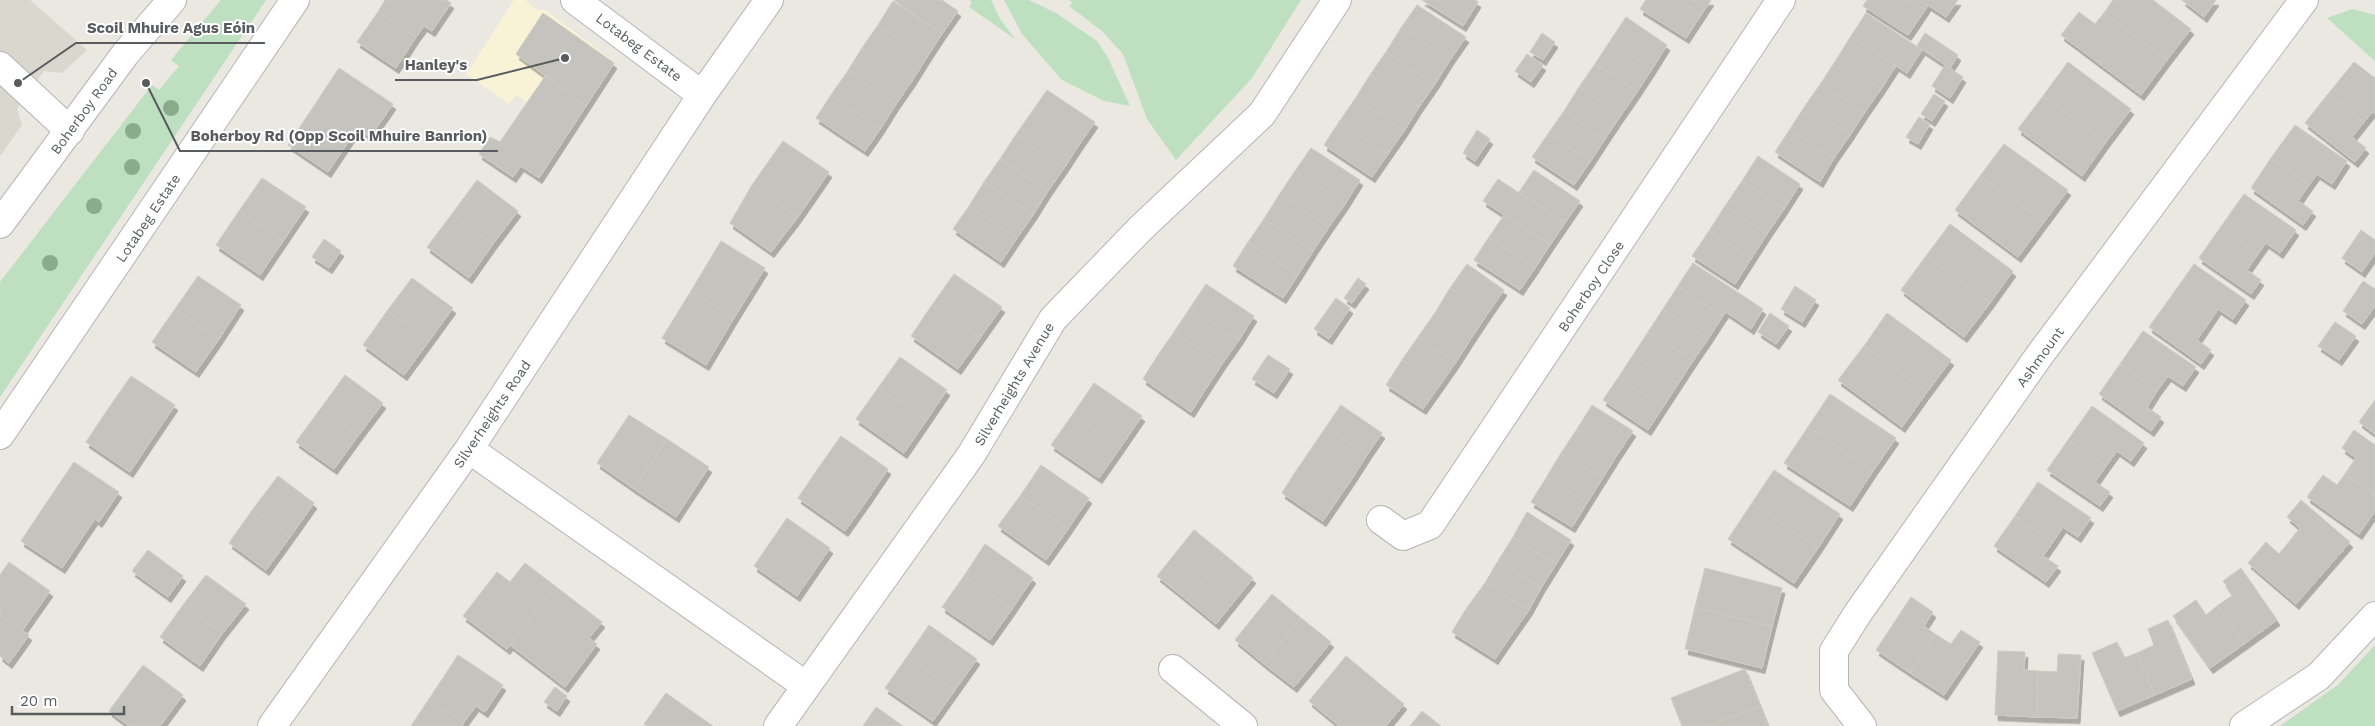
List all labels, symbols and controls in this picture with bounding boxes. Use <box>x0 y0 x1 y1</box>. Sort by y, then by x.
street label: Lotabeg Estate <box>593 10 685 84</box>
callout: Scoil Mhuire Agus Eóin <box>76 13 265 43</box>
text: Scoil Mhuire Agus Eóin <box>87 19 255 37</box>
callout: Hanley's <box>395 50 477 80</box>
text: Hanley's <box>405 56 467 74</box>
street label: Boherboy Road <box>47 65 121 157</box>
callout: Boherboy Rd (Opp Scoil Mhuire Banrion) <box>180 121 498 151</box>
text: Boherboy Rd (Opp Scoil Mhuire Banrion) <box>191 127 487 145</box>
street label: Lotabeg Estate <box>113 171 183 265</box>
street label: Boherboy Close <box>1555 237 1627 335</box>
street label: Silverheights Avenue <box>971 319 1057 449</box>
street label: Ashmount <box>2013 324 2067 390</box>
street label: Silverheights Road <box>450 357 534 471</box>
scale bar <box>12 684 125 716</box>
text: 20 m <box>20 692 58 710</box>

